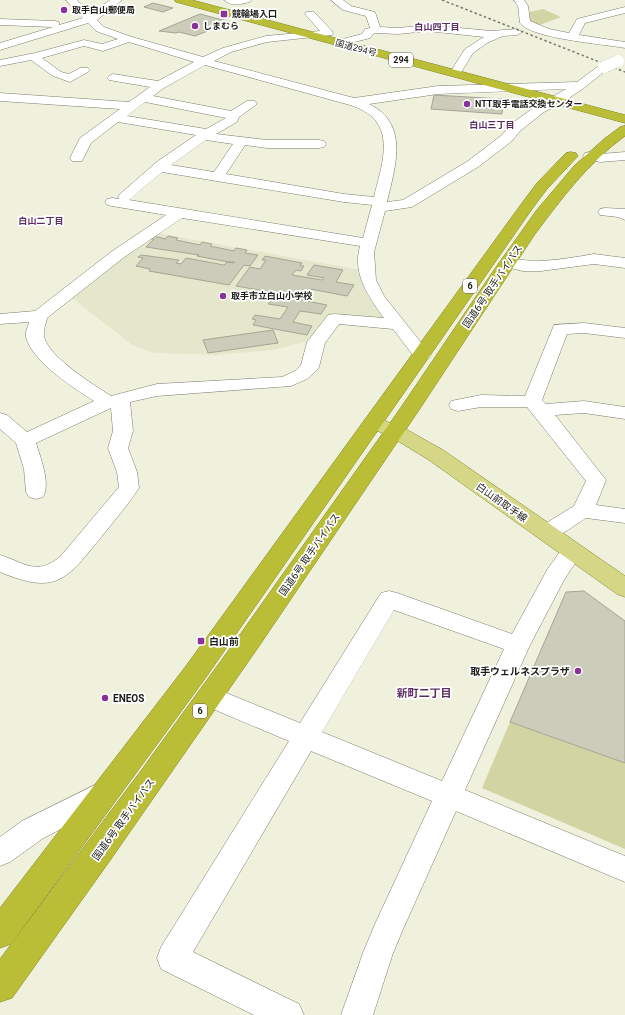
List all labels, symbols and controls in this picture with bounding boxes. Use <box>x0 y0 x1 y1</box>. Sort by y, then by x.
marker: 取手白山郵便局 <box>59 5 69 15</box>
place label: 取手白山郵便局 <box>72 5 135 15</box>
place label: 競輪場入口 <box>231 8 277 19</box>
marker: 競輪場入口 <box>219 9 229 19</box>
marker: しまむら <box>190 21 200 31</box>
place label: しまむら <box>203 21 239 31</box>
district label: 白山四丁目 <box>414 22 460 32</box>
street label: 国道294号 <box>334 38 378 58</box>
road number: 294 <box>389 53 413 67</box>
marker: NTT取手電話交換センター <box>462 99 472 109</box>
place label: NTT取手電話交換センター <box>475 99 582 109</box>
district label: 白山三丁目 <box>469 120 515 130</box>
district label: 白山二丁目 <box>18 216 64 226</box>
street label: 国道6号 取手バイパス <box>460 243 524 330</box>
road number: 6 <box>463 279 477 293</box>
marker: 取手市立白山小学校 <box>218 291 228 301</box>
place label: 取手市立白山小学校 <box>231 291 313 301</box>
street label: 白山前取手線 <box>474 481 529 524</box>
street label: 国道6号 取手バイパス <box>277 511 342 598</box>
marker: 白山前 <box>196 636 206 646</box>
place label: 白山前 <box>209 636 239 647</box>
place label: 取手ウェルネスプラザ <box>470 666 570 677</box>
marker: 取手ウェルネスプラザ <box>573 666 583 676</box>
district label: 新町二丁目 <box>397 687 452 700</box>
marker: ENEOS <box>100 693 110 703</box>
place label: ENEOS <box>113 693 144 704</box>
road number: 6 <box>193 704 207 718</box>
street label: 国道6号 取手バイパス <box>90 776 157 862</box>

